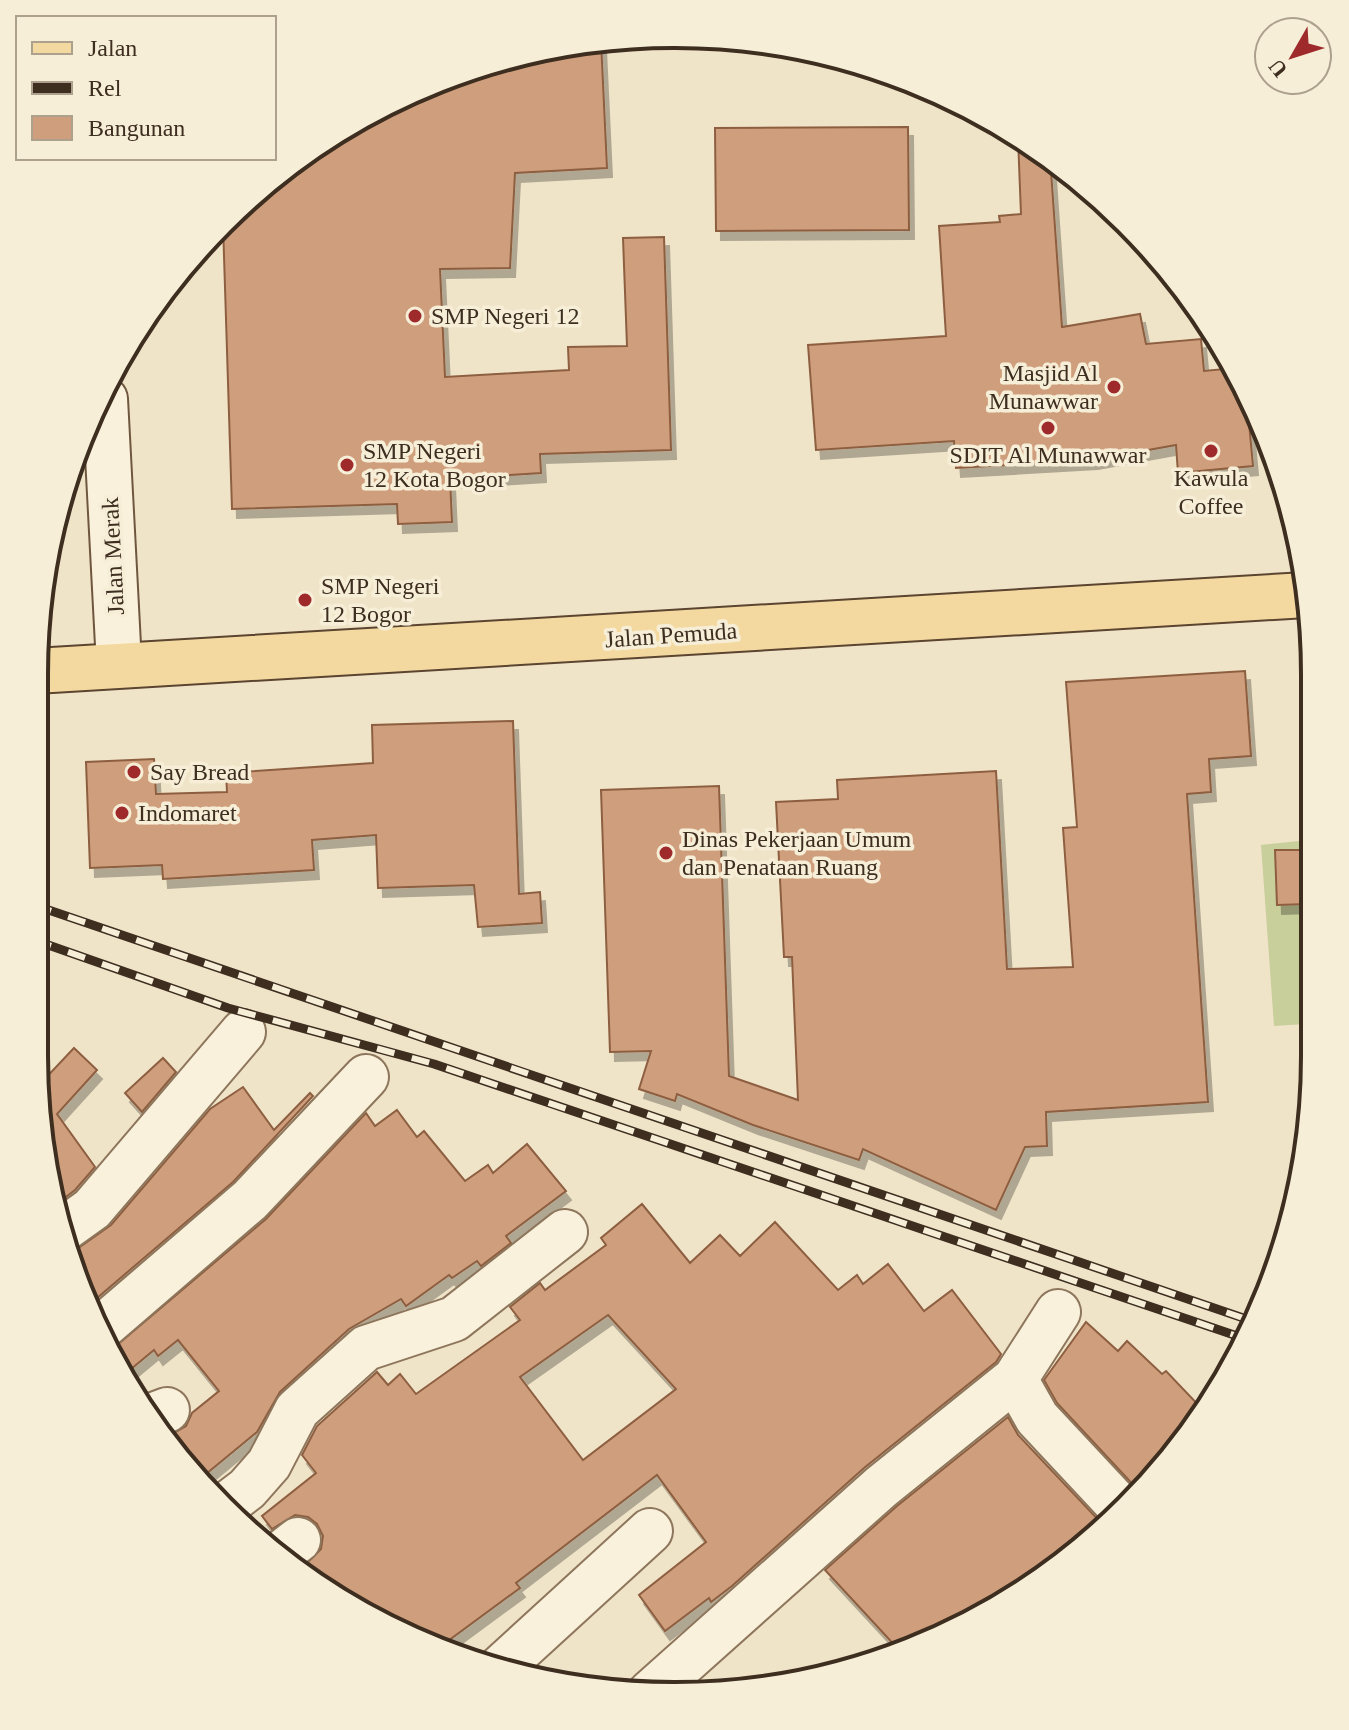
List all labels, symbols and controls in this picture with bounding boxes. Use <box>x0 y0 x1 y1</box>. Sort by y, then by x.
legend <box>16 16 276 160</box>
north arrow <box>1253 16 1333 96</box>
text: Jalan <box>88 35 137 61</box>
text: U <box>1263 54 1293 82</box>
text: Rel <box>88 75 122 101</box>
text: Bangunan <box>88 115 185 141</box>
place label: SMP Negeri 12 <box>431 303 579 329</box>
marker: SMP Negeri 12 <box>406 307 424 325</box>
place label: Masjid Al Munawwar <box>989 360 1098 414</box>
marker: Masjid Al Munawwar <box>1105 378 1123 396</box>
marker: SDIT Al Munawwar <box>1039 419 1057 437</box>
place label: SMP Negeri 12 Kota Bogor <box>363 438 506 492</box>
place label: SDIT Al Munawwar <box>950 442 1146 468</box>
marker: Kawula Coffee <box>1202 442 1220 460</box>
marker: SMP Negeri 12 Kota Bogor <box>338 456 356 474</box>
place label: Kawula Coffee <box>1174 465 1249 519</box>
street label: Jalan Merak <box>97 496 129 616</box>
place label: SMP Negeri 12 Bogor <box>321 573 440 627</box>
marker: SMP Negeri 12 Bogor <box>296 591 314 609</box>
street label: Jalan Pemuda <box>604 617 738 653</box>
place label: Say Bread <box>150 759 249 785</box>
marker: Say Bread <box>125 763 143 781</box>
place label: Indomaret <box>138 800 237 826</box>
marker: Indomaret <box>113 804 131 822</box>
place label: Dinas Pekerjaan Umum dan Penataan Ruang <box>682 826 912 880</box>
marker: Dinas Pekerjaan Umum dan Penataan Ruang <box>657 844 675 862</box>

